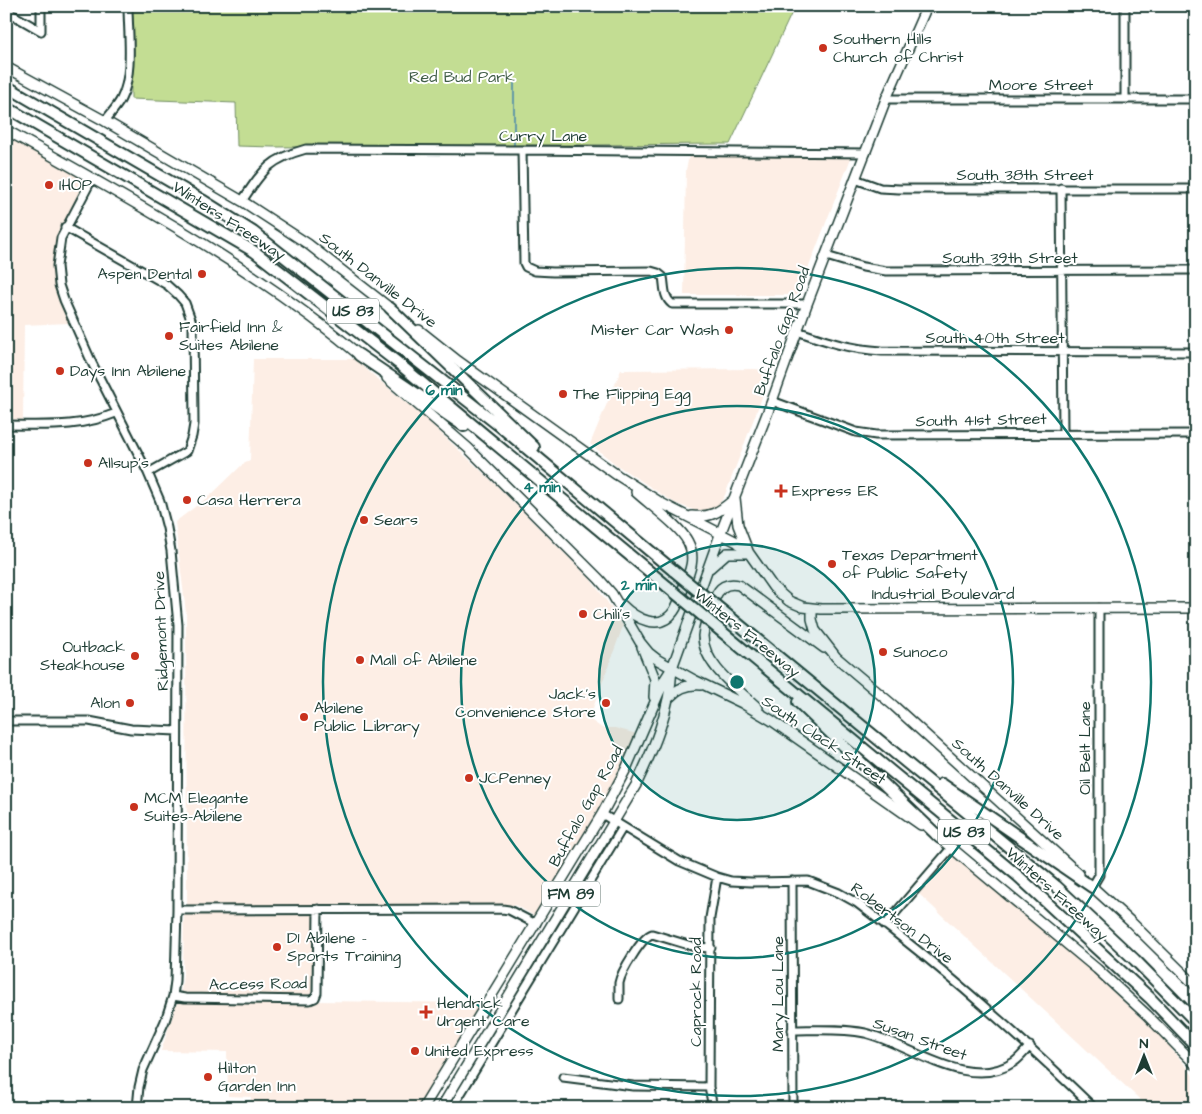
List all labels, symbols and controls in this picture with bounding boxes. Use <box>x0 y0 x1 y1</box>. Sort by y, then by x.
place label: Southern Hills Church of Christ <box>833 28 964 68</box>
marker: Southern Hills Church of Christ <box>817 42 829 54</box>
park label: Red Bud Park <box>409 66 515 88</box>
street label: Moore Street <box>989 74 1094 96</box>
street label: Curry Lane <box>499 125 587 148</box>
street label: South 38th Street <box>957 164 1094 186</box>
place label: IHOP <box>59 174 92 196</box>
street label: Winters Freeway <box>168 176 290 267</box>
marker: IHOP <box>43 179 55 191</box>
street label: South Danville Drive <box>314 227 442 333</box>
street label: South 39th Street <box>942 247 1078 269</box>
place label: Aspen Dental <box>98 263 192 285</box>
street label: Buffalo Gap Road <box>748 263 816 399</box>
marker: Aspen Dental <box>196 268 208 280</box>
road number: US 83 <box>327 298 379 324</box>
place label: Fairfield Inn & Suites Abilene <box>179 316 283 356</box>
place label: Mister Car Wash <box>591 319 719 341</box>
marker: Mister Car Wash <box>723 324 735 336</box>
street label: South 40th Street <box>925 327 1065 349</box>
marker: Fairfield Inn & Suites Abilene <box>163 330 175 342</box>
place label: Days Inn Abilene <box>70 360 186 383</box>
marker: Days Inn Abilene <box>54 365 66 377</box>
text: 6 min <box>426 380 463 401</box>
place label: The Flipping Egg <box>573 383 691 406</box>
marker: The Flipping Egg <box>557 388 569 400</box>
street label: South 41st Street <box>915 408 1047 432</box>
place label: Allsup's <box>98 452 149 474</box>
marker: Allsup's <box>82 457 94 469</box>
text: 4 min <box>523 477 561 498</box>
place label: Express ER <box>792 480 879 502</box>
marker: Express ER <box>774 484 788 498</box>
place label: Casa Herrera <box>197 489 301 511</box>
marker: Casa Herrera <box>181 494 193 506</box>
place label: Sears <box>374 509 418 531</box>
marker: Sears <box>358 514 370 526</box>
place label: Texas Department of Public Safety <box>842 544 978 585</box>
marker: Texas Department of Public Safety <box>826 558 838 570</box>
street label: Ridgemont Drive <box>148 570 175 691</box>
text: 2 min <box>620 575 658 596</box>
street label: Winters Freeway <box>689 583 805 684</box>
street label: Industrial Boulevard <box>872 583 1014 605</box>
place label: Chili's <box>593 603 630 625</box>
marker: Chili's <box>577 608 589 620</box>
place label: Outback Steakhouse <box>40 636 125 676</box>
place label: Sunoco <box>893 641 948 663</box>
marker: Sunoco <box>877 646 889 658</box>
place label: Mall of Abilene <box>370 649 478 671</box>
marker: Outback Steakhouse <box>129 650 141 662</box>
marker: Mall of Abilene <box>354 654 366 666</box>
centre of rings <box>728 673 746 691</box>
place label: Jack's Convenience Store <box>455 683 596 723</box>
street label: South Clack Street <box>757 690 891 790</box>
place label: Alon <box>90 692 120 714</box>
marker: Alon <box>124 697 136 709</box>
place label: Abilene Public Library <box>314 697 420 738</box>
marker: Jack's Convenience Store <box>600 697 612 709</box>
street label: Oil Belt Lane <box>1074 701 1096 795</box>
marker: Abilene Public Library <box>298 711 310 723</box>
street label: South Danville Drive <box>947 733 1069 846</box>
street label: Buffalo Gap Road <box>543 741 629 871</box>
place label: JCPenney <box>479 767 551 790</box>
marker: JCPenney <box>463 772 475 784</box>
place label: MCM Elegante Suites-Abilene <box>144 787 249 827</box>
marker: MCM Elegante Suites-Abilene <box>128 801 140 813</box>
road number: US 83 <box>938 820 990 844</box>
street label: Winters Freeway <box>1000 842 1113 947</box>
street label: Robertson Drive <box>846 877 958 969</box>
road number: FM 89 <box>542 882 600 906</box>
place label: D1 Abilene - Sports Training <box>287 927 401 968</box>
street label: Mary Lou Lane <box>767 936 790 1052</box>
street label: Caprock Road <box>685 937 707 1047</box>
marker: D1 Abilene - Sports Training <box>271 941 283 953</box>
street label: Access Road <box>209 972 307 996</box>
place label: Hendrick Urgent Care <box>437 992 530 1033</box>
marker: Hendrick Urgent Care <box>419 1005 433 1019</box>
street label: Susan Street <box>870 1012 970 1066</box>
north arrow <box>1120 1032 1170 1082</box>
text: N <box>1140 1034 1149 1054</box>
place label: United Express <box>425 1040 534 1062</box>
marker: United Express <box>409 1045 421 1057</box>
place label: Hilton Garden Inn <box>218 1057 296 1097</box>
marker: Hilton Garden Inn <box>202 1071 214 1083</box>

